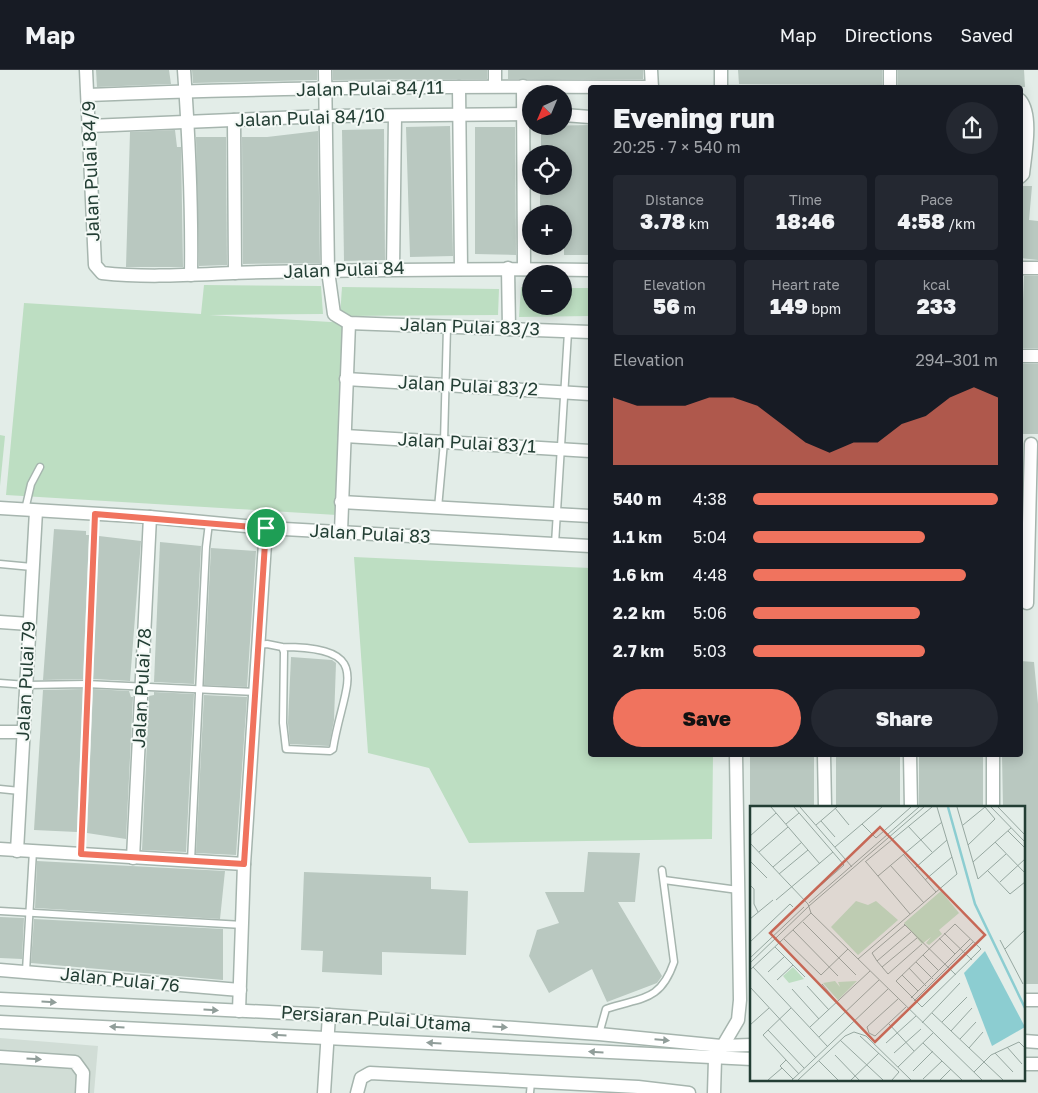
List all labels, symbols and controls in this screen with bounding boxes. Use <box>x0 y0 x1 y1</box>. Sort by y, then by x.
text: Map <box>25 20 75 49</box>
text: Map <box>780 24 816 46</box>
text: Directions <box>844 24 932 46</box>
text: Saved <box>960 24 1013 46</box>
street label: Jalan Pulai 84/11 <box>296 76 444 100</box>
north arrow <box>522 85 572 135</box>
map controls <box>522 85 572 315</box>
street label: Jalan Pulai 84/9 <box>77 100 103 242</box>
text: Evening run <box>613 101 775 134</box>
button: share <box>946 102 998 154</box>
street label: Jalan Pulai 84/10 <box>235 103 385 131</box>
text: 20:25 · 7 × 540 m <box>613 137 741 157</box>
button: locate <box>522 145 572 195</box>
text: Distance <box>645 191 704 208</box>
text: Time <box>789 191 822 208</box>
text: Pace <box>920 191 953 208</box>
button: + <box>522 205 572 255</box>
text: 3.78 <box>640 208 685 234</box>
text: 18:46 <box>776 208 835 234</box>
text: 4:58 <box>898 208 945 234</box>
text: km <box>685 215 709 232</box>
text: /km <box>945 215 975 232</box>
street label: Jalan Pulai 84 <box>283 256 405 282</box>
button: − <box>522 265 572 315</box>
text: Elevation <box>643 276 706 293</box>
text: Heart rate <box>771 276 840 293</box>
text: kcal <box>923 276 950 293</box>
text: 56 <box>653 293 680 319</box>
text: 149 <box>770 293 808 319</box>
text: 233 <box>917 293 956 319</box>
text: m <box>680 300 696 317</box>
text: bpm <box>808 300 841 317</box>
street label: Jalan Pulai 83/3 <box>400 313 541 339</box>
text: Elevation <box>613 350 684 370</box>
text: 294–301 m <box>916 350 998 370</box>
street label: Jalan Pulai 83/2 <box>397 370 539 400</box>
street label: Jalan Pulai 83/1 <box>397 427 537 457</box>
text: 540 m <box>613 489 661 509</box>
text: 4:38 <box>693 489 727 509</box>
pin <box>245 507 287 549</box>
icon: arrive <box>252 514 280 542</box>
street label: Jalan Pulai 83 <box>309 519 431 547</box>
text: 1.1 km <box>613 527 662 547</box>
text: 5:04 <box>693 527 727 547</box>
text: 1.6 km <box>613 565 664 585</box>
text: 4:48 <box>693 565 727 585</box>
text: 2.2 km <box>613 603 665 623</box>
text: 5:06 <box>693 603 727 623</box>
street label: Jalan Pulai 79 <box>11 620 39 741</box>
street label: Jalan Pulai 78 <box>127 627 155 749</box>
text: 2.7 km <box>613 641 664 661</box>
text: 5:03 <box>693 641 726 661</box>
button: Save <box>613 689 801 747</box>
button: Share <box>811 689 998 747</box>
inset map <box>750 806 1026 1080</box>
street label: Jalan Pulai 76 <box>59 962 181 996</box>
one-way arrow <box>41 998 57 1006</box>
street label: Persiaran Pulai Utama <box>280 1000 472 1036</box>
one-way arrow <box>203 1006 219 1014</box>
one-way arrow <box>108 1023 124 1031</box>
one-way arrow <box>492 1023 508 1031</box>
one-way arrow <box>271 1030 287 1038</box>
one-way arrow <box>654 1036 670 1044</box>
one-way arrow <box>426 1039 442 1047</box>
one-way arrow <box>588 1048 604 1056</box>
one-way arrow <box>26 1055 42 1063</box>

